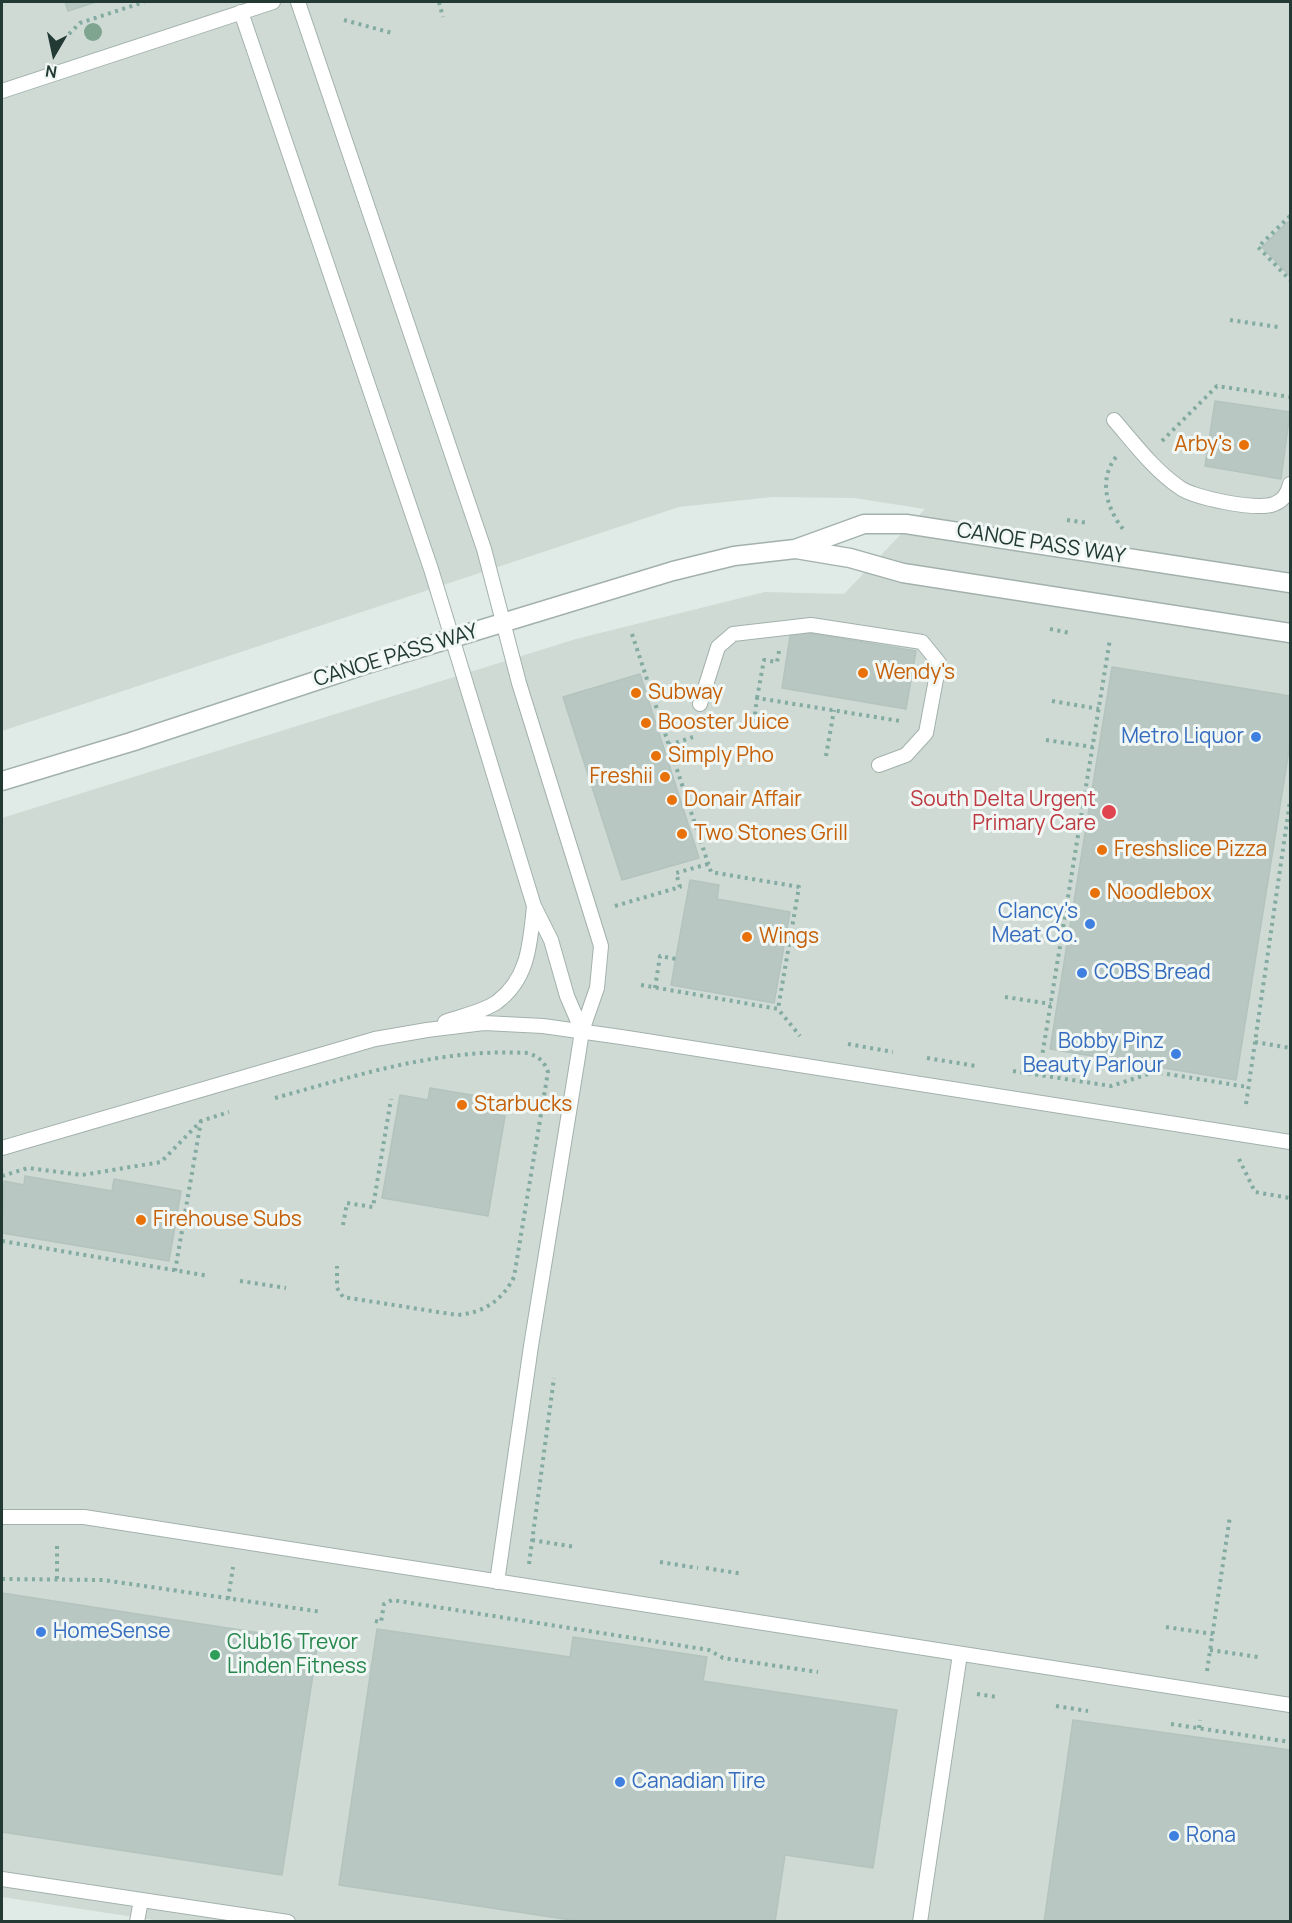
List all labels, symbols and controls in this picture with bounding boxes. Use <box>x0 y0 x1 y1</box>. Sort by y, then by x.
north arrow <box>24 24 84 84</box>
text: N <box>44 60 59 84</box>
place label: Arby's <box>1174 432 1232 458</box>
marker: Arby's <box>1237 438 1251 452</box>
street label: CANOE PASS WAY <box>955 518 1127 570</box>
street label: CANOE PASS WAY <box>311 619 481 693</box>
place label: Wendy's <box>875 660 955 686</box>
marker: Wendy's <box>856 666 870 680</box>
place label: Subway <box>648 680 723 706</box>
marker: Subway <box>629 686 643 700</box>
place label: Booster Juice <box>658 710 789 736</box>
marker: Booster Juice <box>639 716 653 730</box>
place label: Metro Liquor <box>1121 724 1244 750</box>
marker: Metro Liquor <box>1249 730 1263 744</box>
place label: Simply Pho <box>668 743 774 769</box>
marker: Simply Pho <box>649 749 663 763</box>
place label: Freshii <box>589 764 653 790</box>
marker: Freshii <box>658 770 672 784</box>
place label: Donair Affair <box>684 787 802 813</box>
place label: South Delta Urgent Primary Care <box>910 787 1096 837</box>
marker: Donair Affair <box>665 793 679 807</box>
marker: South Delta Urgent Primary Care <box>1100 803 1118 821</box>
place label: Two Stones Grill <box>694 821 848 847</box>
marker: Two Stones Grill <box>675 827 689 841</box>
place label: Freshslice Pizza <box>1114 837 1267 863</box>
marker: Freshslice Pizza <box>1095 843 1109 857</box>
place label: Noodlebox <box>1107 880 1212 906</box>
marker: Noodlebox <box>1088 886 1102 900</box>
place label: Clancy's Meat Co. <box>992 899 1078 949</box>
marker: Clancy's Meat Co. <box>1083 917 1097 931</box>
place label: Wings <box>759 924 819 950</box>
marker: Wings <box>740 930 754 944</box>
place label: COBS Bread <box>1094 960 1211 986</box>
marker: COBS Bread <box>1075 966 1089 980</box>
place label: Bobby Pinz Beauty Parlour <box>1023 1029 1164 1079</box>
marker: Bobby Pinz Beauty Parlour <box>1169 1047 1183 1061</box>
place label: Starbucks <box>474 1092 572 1118</box>
marker: Starbucks <box>455 1098 469 1112</box>
place label: Firehouse Subs <box>153 1207 302 1233</box>
marker: Firehouse Subs <box>134 1213 148 1227</box>
place label: HomeSense <box>53 1619 170 1645</box>
marker: HomeSense <box>34 1625 48 1639</box>
place label: Club16 Trevor Linden Fitness <box>227 1630 367 1680</box>
marker: Club16 Trevor Linden Fitness <box>208 1648 222 1662</box>
place label: Canadian Tire <box>632 1769 766 1795</box>
marker: Canadian Tire <box>613 1775 627 1789</box>
place label: Rona <box>1186 1823 1236 1849</box>
marker: Rona <box>1167 1829 1181 1843</box>

